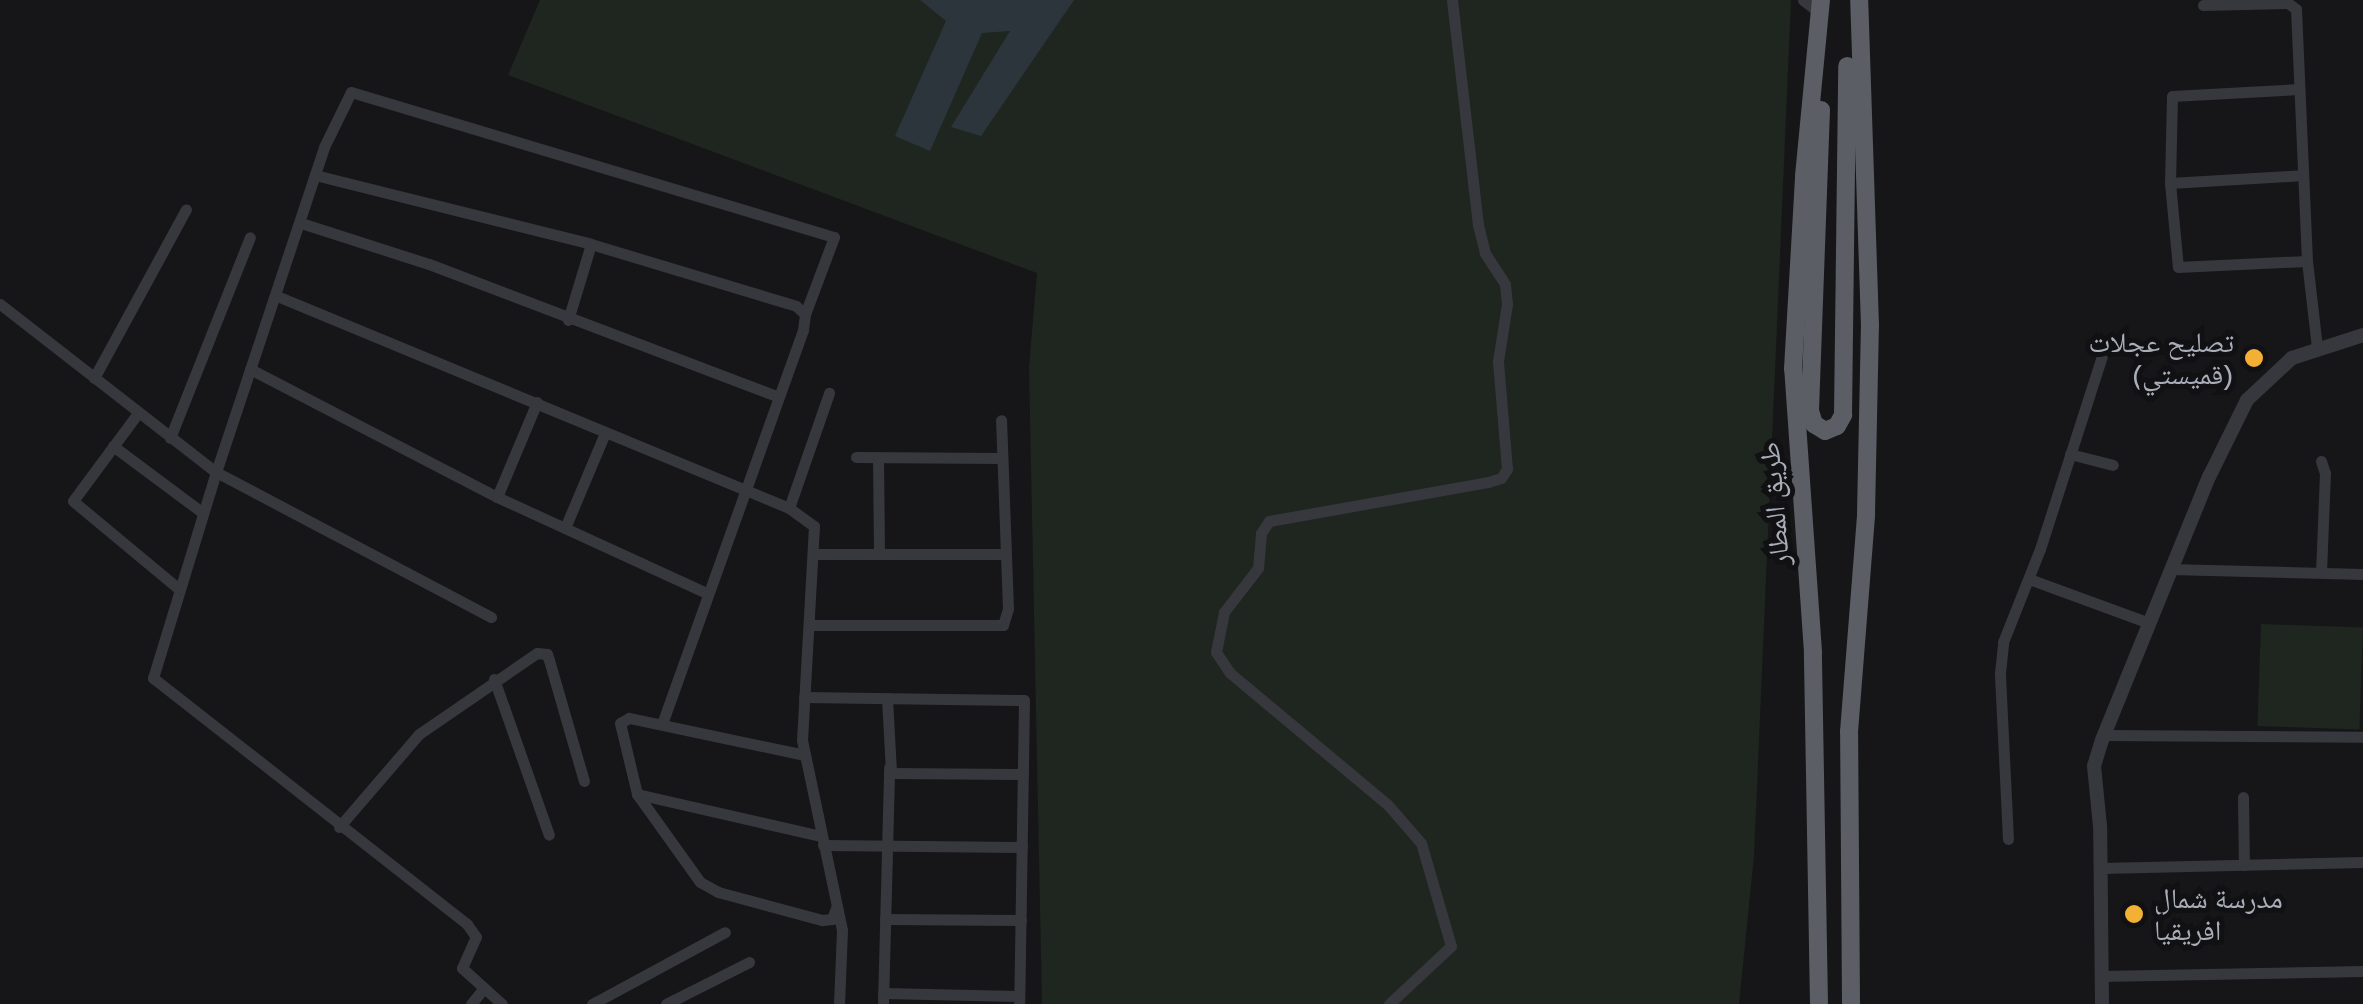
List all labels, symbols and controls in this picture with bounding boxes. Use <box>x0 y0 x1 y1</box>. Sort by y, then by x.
place label: تصليح عجلات (قميستي) <box>2089 325 2234 391</box>
marker: تصليح عجلات (قميستي) <box>2243 347 2265 369</box>
street label: طريق المطار <box>1752 441 1796 567</box>
place label: مدرسة شمال افريقيا <box>2154 881 2283 947</box>
marker: مدرسة شمال افريقيا <box>2123 903 2145 925</box>

